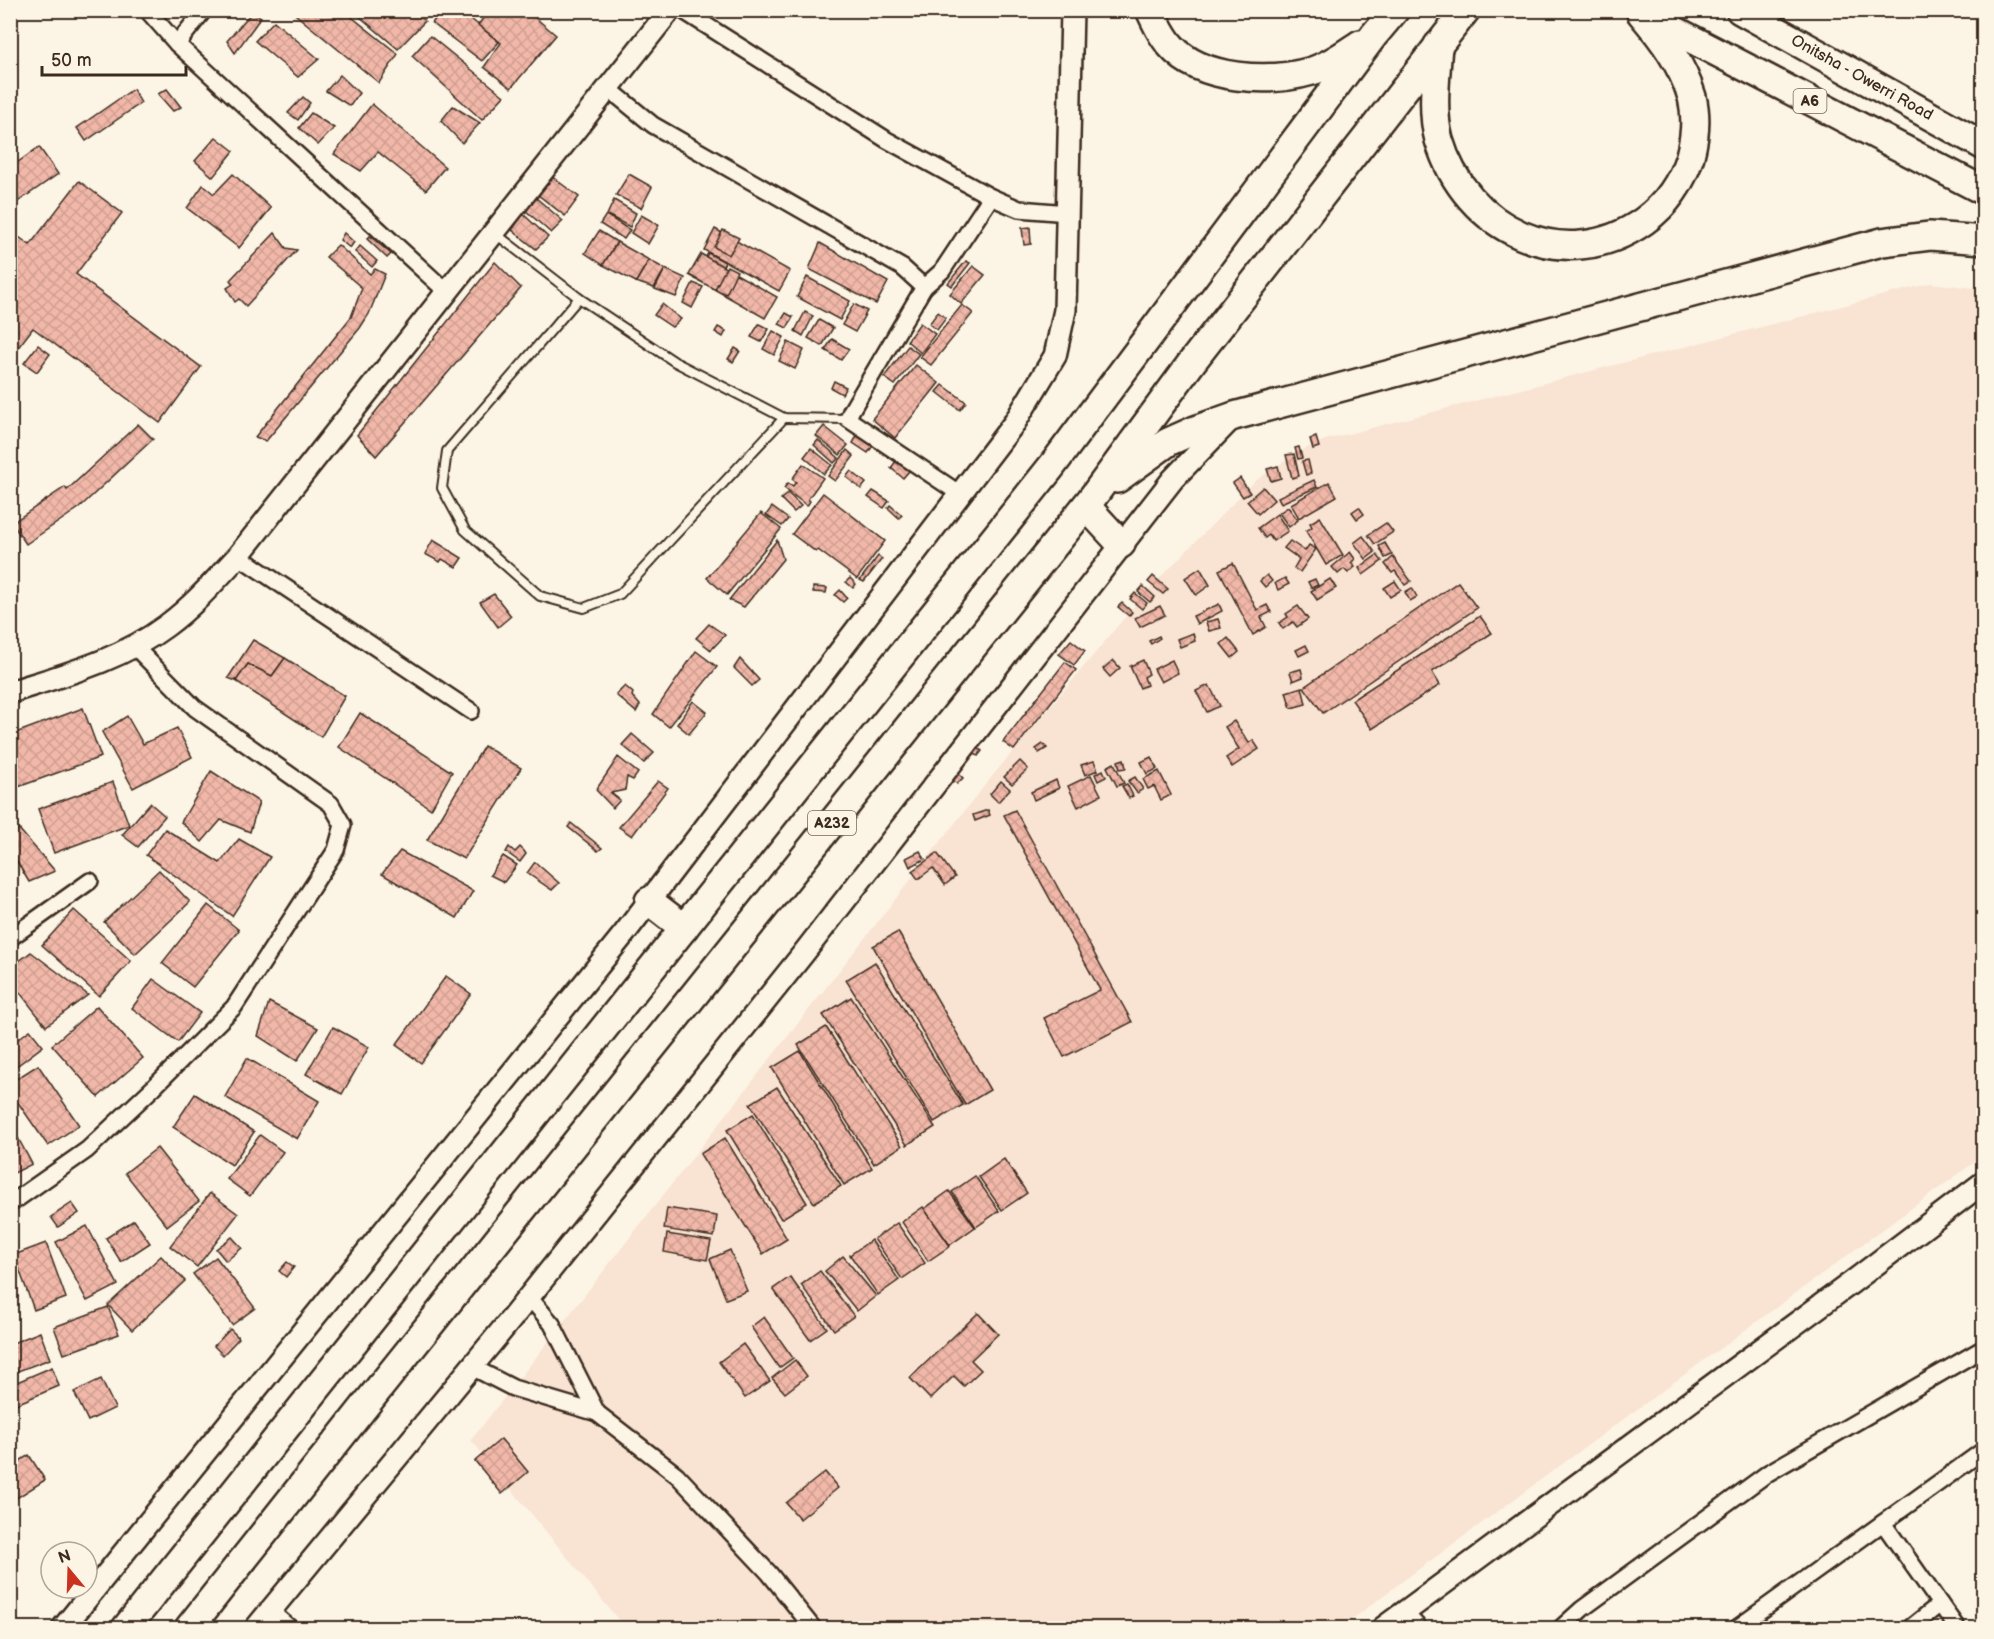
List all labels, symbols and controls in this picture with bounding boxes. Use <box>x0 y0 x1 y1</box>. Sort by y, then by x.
street label: Onitsha - Owerri Road <box>1788 31 1936 125</box>
scale bar <box>42 39 186 77</box>
text: 50 m <box>51 50 92 71</box>
road number: A6 <box>1794 89 1826 113</box>
road number: A232 <box>808 811 856 835</box>
north arrow <box>39 1540 99 1600</box>
text: N <box>56 1546 73 1568</box>

